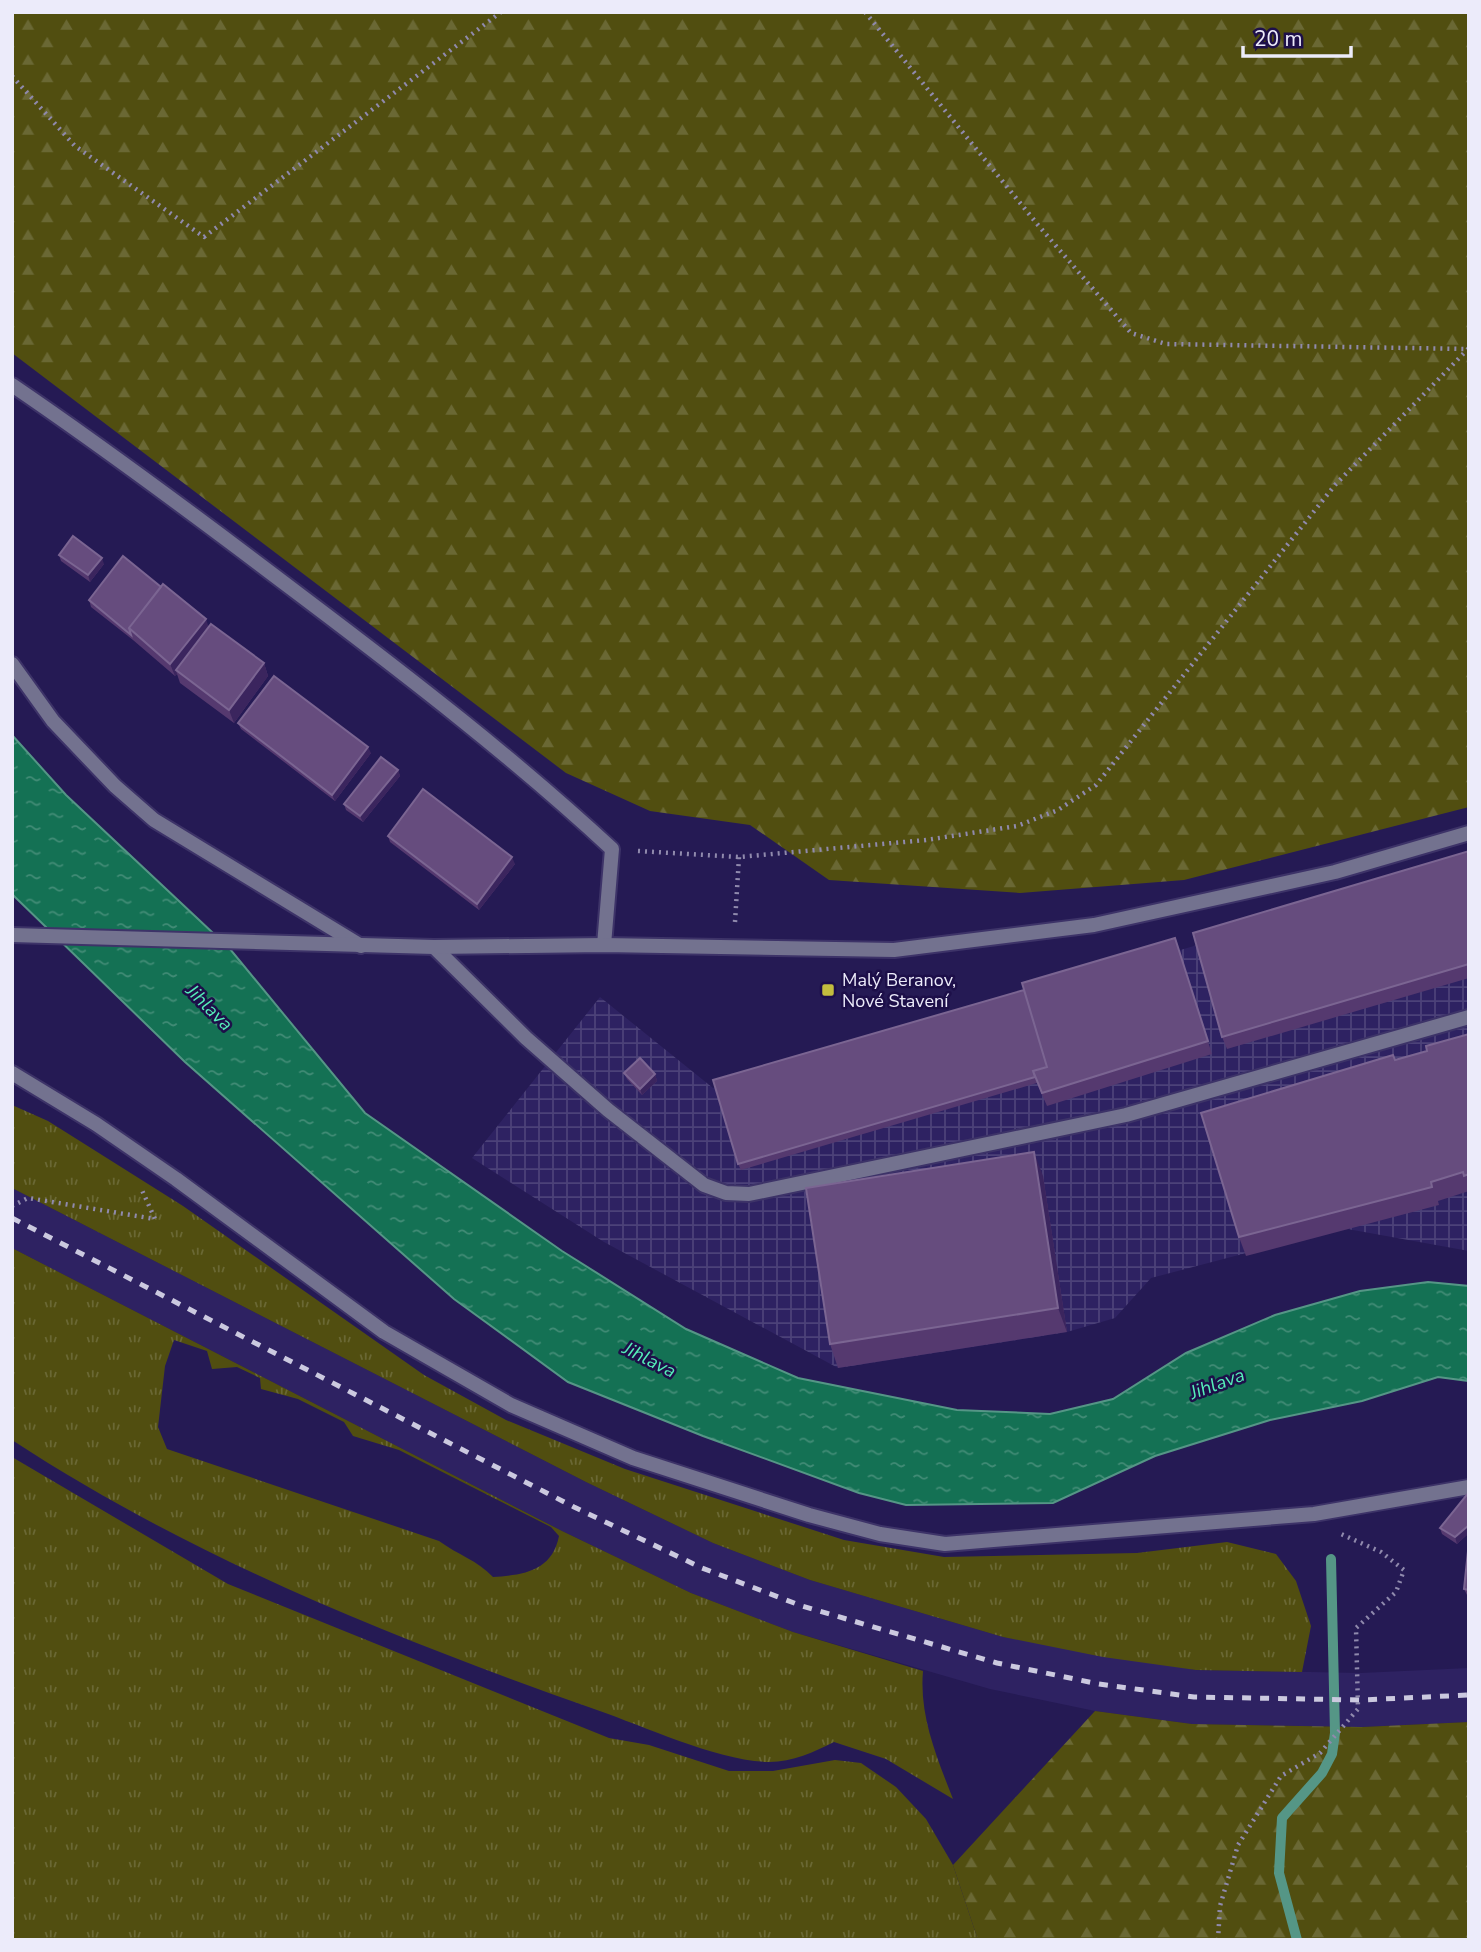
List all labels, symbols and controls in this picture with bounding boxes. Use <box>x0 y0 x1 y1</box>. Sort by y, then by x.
scale bar <box>1243 14 1352 58</box>
text: 20 m <box>1254 25 1303 53</box>
place label: Malý Beranov, Nové Stavení <box>842 968 956 1013</box>
water label: Jihlava <box>179 978 239 1037</box>
marker: Malý Beranov, Nové Stavení <box>820 982 836 998</box>
water label: Jihlava <box>618 1335 681 1384</box>
water label: Jihlava <box>1185 1362 1248 1406</box>

